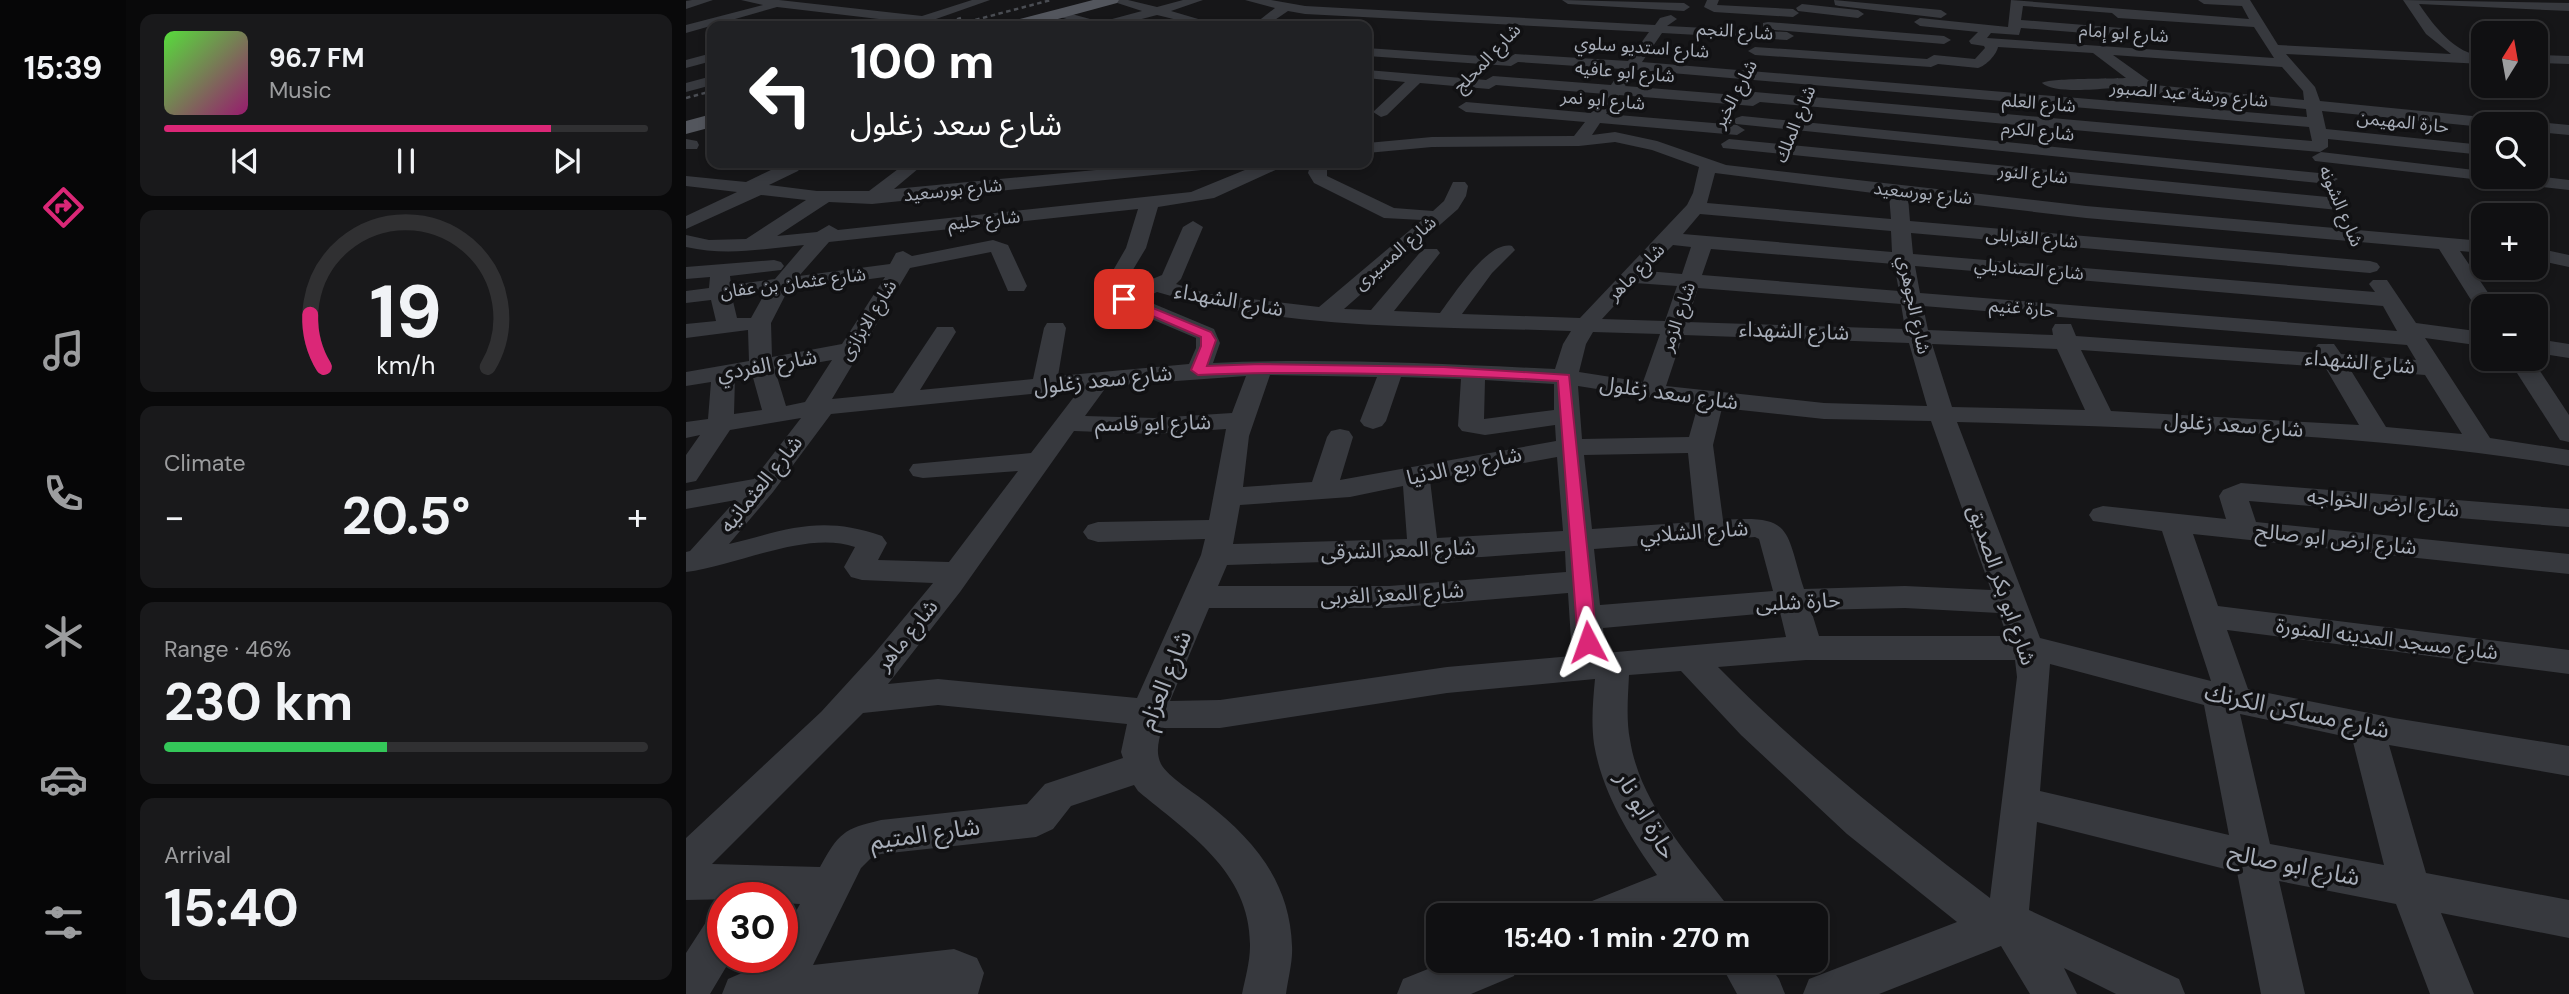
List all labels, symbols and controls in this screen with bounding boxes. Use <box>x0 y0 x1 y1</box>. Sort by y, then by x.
street label: شارع النجم <box>1696 16 1774 48</box>
street label: شارع المحلج <box>1448 18 1528 99</box>
street label: شارع ابو إمام <box>2078 18 2170 50</box>
north arrow <box>2471 21 2548 98</box>
map controls <box>2471 21 2548 371</box>
text: 100 m <box>850 29 994 93</box>
street label: شارع استديو سلوي <box>1574 30 1710 66</box>
text: 96.7 FM <box>269 41 364 75</box>
text: 15:39 <box>24 47 102 89</box>
icon: left <box>735 49 826 140</box>
street label: شارع ابو عافيه <box>1574 56 1676 90</box>
street label: شارع الخير <box>1707 56 1765 134</box>
text: Music <box>269 75 332 105</box>
street label: شارع ورشة عبد الصبور <box>2108 75 2269 115</box>
street label: شارع الملك <box>1769 82 1823 167</box>
street label: شارع ابو نمر <box>1559 84 1646 118</box>
street label: شارع العلم <box>2001 88 2077 120</box>
text: شارع سعد زغلول <box>850 103 1062 145</box>
street label: حارة المهيمن <box>2356 105 2450 139</box>
button: search <box>2471 112 2548 189</box>
street label: شارع الكرم <box>2000 115 2076 149</box>
icon: previous <box>226 142 264 180</box>
icon: pause <box>387 142 425 180</box>
icon: next <box>548 142 586 180</box>
street label: شارع النور <box>1996 158 2069 192</box>
street label: شارع الشونه <box>2311 162 2369 251</box>
street label: شارع بورسعيد <box>902 173 1004 209</box>
street label: شارع بورسعيد <box>1872 176 1974 212</box>
icon: directions <box>39 183 88 232</box>
button: + <box>2471 203 2548 280</box>
street label: شارع حليم <box>947 204 1022 238</box>
street label: شارع المسيرى <box>1349 210 1443 297</box>
street label: شارع الغرابلى <box>1985 222 2079 256</box>
street label: شارع ماهر <box>1601 238 1671 308</box>
street label: شارع الصناديلي <box>1973 252 2085 288</box>
street label: شارع الجوهري <box>1890 254 1936 357</box>
street label: شارع عثمان بن عفان <box>719 262 868 306</box>
text: 19 <box>370 265 442 360</box>
pin <box>1094 269 1154 329</box>
street label: شارع الابزازى <box>834 275 904 366</box>
street label: شارع الشهداء <box>1172 277 1286 324</box>
street label: شارع الزمر <box>1655 279 1703 356</box>
icon: arrive <box>1105 280 1143 318</box>
street label: حارة غنيم <box>1988 293 2056 324</box>
button: − <box>2471 294 2548 371</box>
street label: شارع الشهداء <box>1738 315 1850 348</box>
icon: music <box>39 326 88 375</box>
street label: شارع الفردي <box>715 342 820 389</box>
street label: شارع الشهداء <box>2304 343 2416 382</box>
text: km/h <box>376 349 436 382</box>
street label: شارع سعد زغلول <box>1032 359 1174 402</box>
street label: شارع سعد زغلول <box>1598 369 1740 418</box>
street label: شارع سعد زغلول <box>2164 406 2304 445</box>
street label: شارع ابو قاسم <box>1095 408 1211 439</box>
street label: شارع العثمانيه <box>713 429 810 539</box>
street label: شارع ربع الدنيا <box>1404 440 1524 493</box>
text: Climate <box>164 448 246 478</box>
icon: phone <box>39 469 88 518</box>
text: 20.5° <box>342 482 470 550</box>
street label: شارع ارض الخواجه <box>2306 482 2460 525</box>
text: − <box>164 492 185 542</box>
text: + <box>627 492 648 542</box>
street label: شارع ابو بكر الصديق <box>1961 501 2043 669</box>
street label: شارع الشلابي <box>1639 514 1749 552</box>
street label: شارع ارض ابو صالح <box>2254 517 2418 562</box>
street label: شارع المعز الشرقى <box>1320 533 1476 568</box>
street label: شارع المعز الغربى <box>1319 576 1465 613</box>
street label: حارة شلبى <box>1755 586 1841 618</box>
street label: شارع ماهر <box>869 594 945 678</box>
position arrow <box>1551 605 1625 679</box>
street label: شارع مسجد المدينه المنورة <box>2274 611 2500 668</box>
icon: climate <box>39 612 88 661</box>
street label: شارع العزام <box>1131 626 1201 735</box>
text: Range · 46% <box>164 634 291 664</box>
text: 230 km <box>164 668 353 736</box>
street label: شارع مساكن الكرنك <box>2201 676 2392 747</box>
icon: car <box>39 755 88 804</box>
street label: حارة ابو نار <box>1608 764 1684 865</box>
street label: شارع المتيم <box>868 810 982 859</box>
street label: شارع ابو صالح <box>2225 837 2363 894</box>
text: Arrival <box>164 840 231 870</box>
text: 15:40 <box>164 874 299 942</box>
speed limit sign: 30 <box>707 882 798 973</box>
icon: filters <box>39 898 88 947</box>
text: 15:40 · 1 min · 270 m <box>1504 921 1750 955</box>

